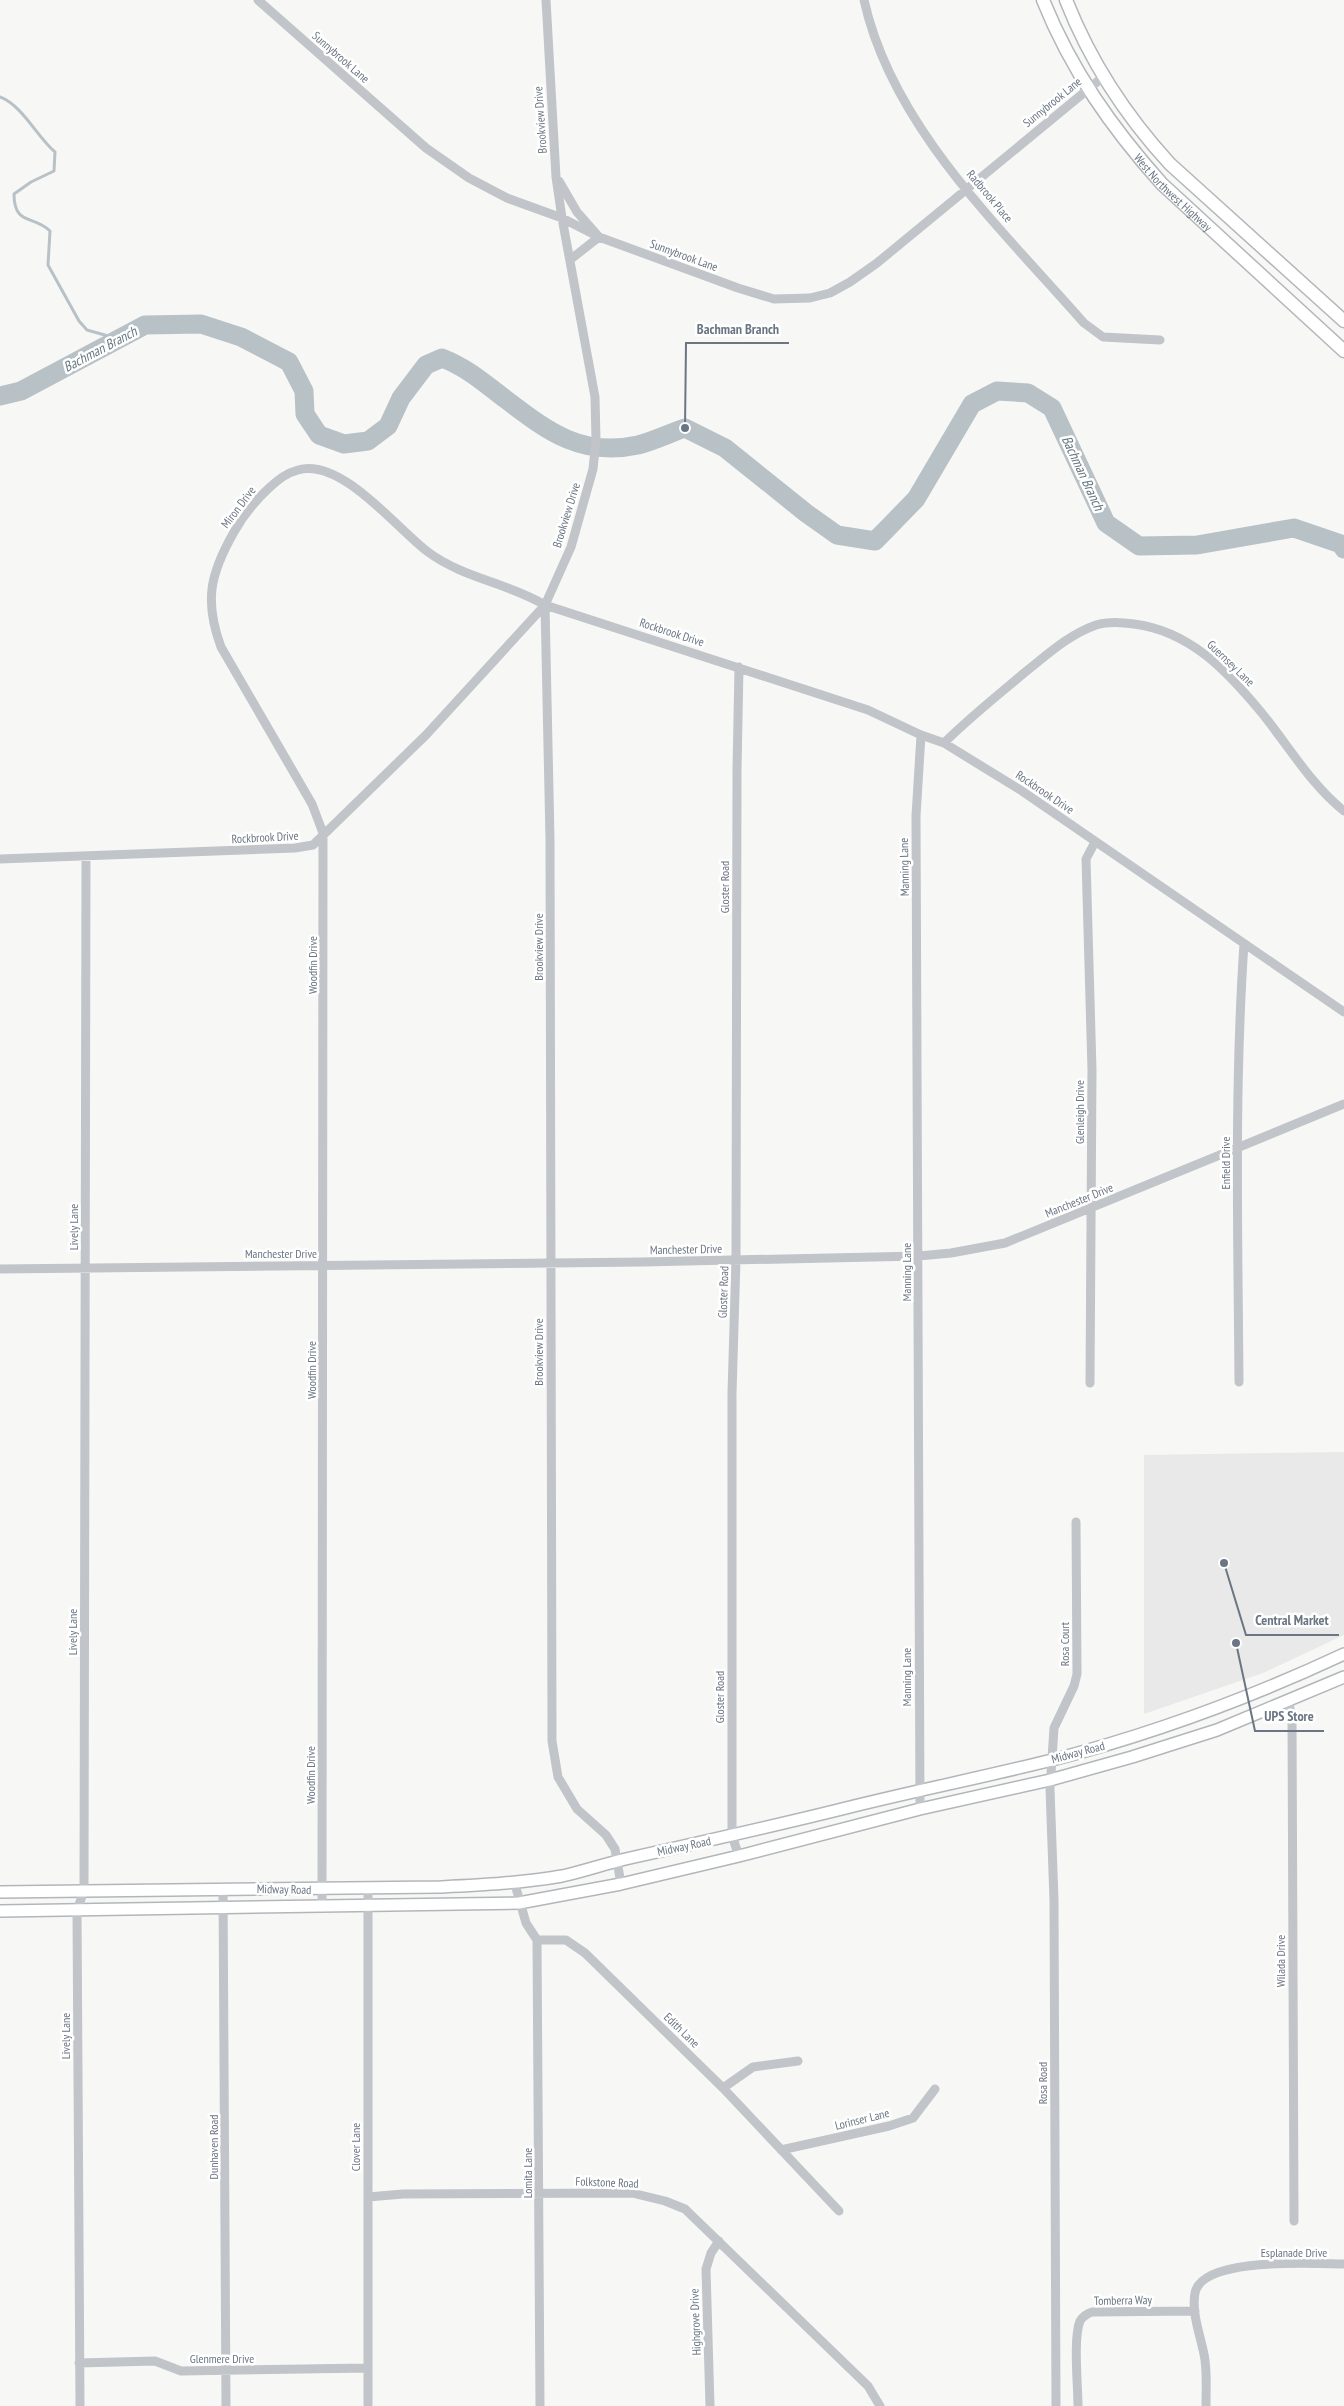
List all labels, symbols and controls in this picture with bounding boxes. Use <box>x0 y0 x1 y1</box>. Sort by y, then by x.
street label: Sunnybrook Lane <box>309 28 373 86</box>
street label: Sunnybrook Lane <box>1020 74 1084 130</box>
street label: Brookview Drive <box>530 86 550 154</box>
street label: West Northwest Highway <box>1131 150 1216 234</box>
street label: Radbrook Place <box>964 167 1016 225</box>
street label: Sunnybrook Lane <box>648 236 720 274</box>
callout: Bachman Branch <box>686 314 789 343</box>
text: Bachman Branch <box>697 320 779 338</box>
water label: Bachman Branch <box>60 322 140 376</box>
water label: Bachman Branch <box>1058 433 1109 514</box>
street label: Brookview Drive <box>549 481 583 549</box>
street label: Miron Drive <box>217 483 259 531</box>
street label: Rockbrook Drive <box>638 615 706 649</box>
street label: Guernsey Lane <box>1204 637 1258 689</box>
street label: Rockbrook Drive <box>1013 767 1077 817</box>
street label: Rockbrook Drive <box>231 828 299 846</box>
street label: Manning Lane <box>896 838 912 896</box>
street label: Gloster Road <box>717 861 732 913</box>
street label: Brookview Drive <box>531 913 546 981</box>
street label: Woodfin Drive <box>305 936 320 994</box>
street label: Glenleigh Drive <box>1072 1080 1087 1144</box>
street label: Enfield Drive <box>1218 1136 1233 1189</box>
street label: Manchester Drive <box>1043 1180 1115 1220</box>
street label: Lively Lane <box>66 1204 81 1250</box>
street label: Manchester Drive <box>650 1241 722 1257</box>
street label: Manning Lane <box>899 1243 914 1301</box>
street label: Manchester Drive <box>245 1246 317 1261</box>
street label: Gloster Road <box>715 1266 731 1318</box>
street label: Brookview Drive <box>531 1318 546 1386</box>
street label: Woodfin Drive <box>304 1341 319 1399</box>
callout: Central Market <box>1246 1606 1339 1635</box>
street label: Lively Lane <box>65 1609 80 1655</box>
text: Central Market <box>1255 1611 1329 1629</box>
street label: Rosa Court <box>1057 1621 1072 1666</box>
street label: Manning Lane <box>899 1648 914 1706</box>
street label: Gloster Road <box>712 1671 727 1723</box>
callout: UPS Store <box>1255 1702 1324 1731</box>
text: UPS Store <box>1264 1707 1314 1725</box>
street label: Midway Road <box>1050 1738 1106 1766</box>
street label: Woodfin Drive <box>303 1746 318 1804</box>
street label: Midway Road <box>656 1833 712 1859</box>
street label: Midway Road <box>257 1881 311 1897</box>
street label: Wilada Drive <box>1273 1935 1288 1987</box>
street label: Edith Lane <box>661 2009 703 2051</box>
street label: Lively Lane <box>58 2013 73 2059</box>
street label: Rosa Road <box>1035 2062 1050 2104</box>
street label: Lorinser Lane <box>833 2105 891 2133</box>
street label: Dunhaven Road <box>206 2115 221 2179</box>
street label: Clover Lane <box>348 2123 363 2171</box>
street label: Lomita Lane <box>520 2148 535 2198</box>
street label: Folkstone Road <box>575 2173 639 2191</box>
street label: Esplanade Drive <box>1261 2245 1327 2260</box>
street label: Highgrove Drive <box>686 2288 704 2356</box>
street label: Tomberra Way <box>1094 2292 1153 2308</box>
street label: Glenmere Drive <box>190 2351 254 2366</box>

